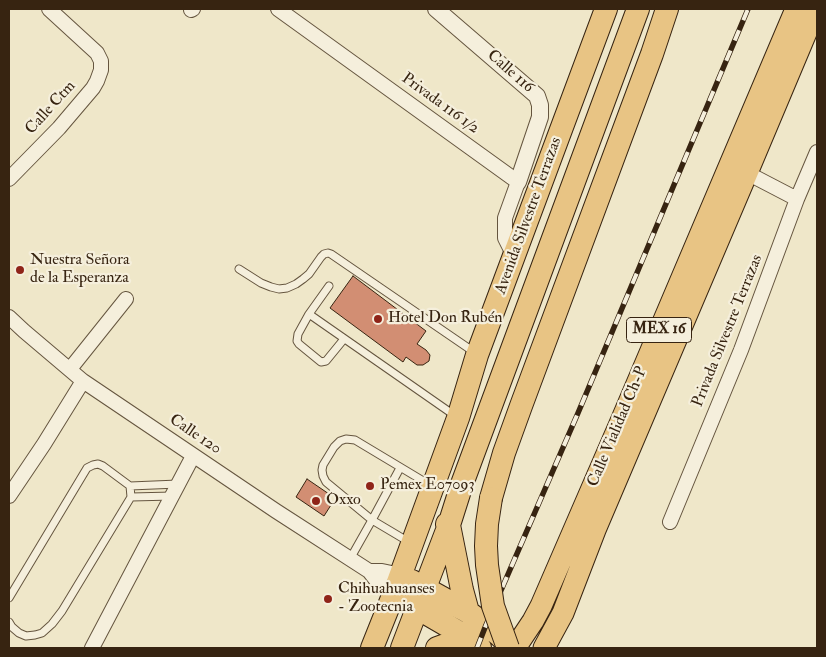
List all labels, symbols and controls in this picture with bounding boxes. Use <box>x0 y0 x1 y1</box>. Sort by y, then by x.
street label: Calle 116 <box>483 46 537 98</box>
street label: Privada 116 1/2 <box>397 69 483 139</box>
street label: Calle Ctm <box>22 77 80 139</box>
street label: Avenida Silvestre Terrazas <box>492 135 566 297</box>
place label: Nuestra Señora de la Esperanza <box>30 251 130 289</box>
street label: Privada Silvestre Terrazas <box>689 252 767 410</box>
marker: Nuestra Señora de la Esperanza <box>14 264 26 276</box>
place label: Hotel Don Rubén <box>388 309 503 329</box>
marker: Hotel Don Rubén <box>372 313 384 325</box>
road number: MEX 16 <box>626 318 692 342</box>
street label: Calle Vialidad Ch-P <box>584 364 652 490</box>
street label: Calle 120 <box>165 411 225 459</box>
place label: Pemex E07093 <box>380 476 475 496</box>
marker: Pemex E07093 <box>364 480 376 492</box>
place label: Oxxo <box>326 491 361 511</box>
marker: Oxxo <box>310 495 322 507</box>
place label: Chihuahuanses - Zootecnia <box>338 580 435 618</box>
marker: Chihuahuanses - Zootecnia <box>322 593 334 605</box>

